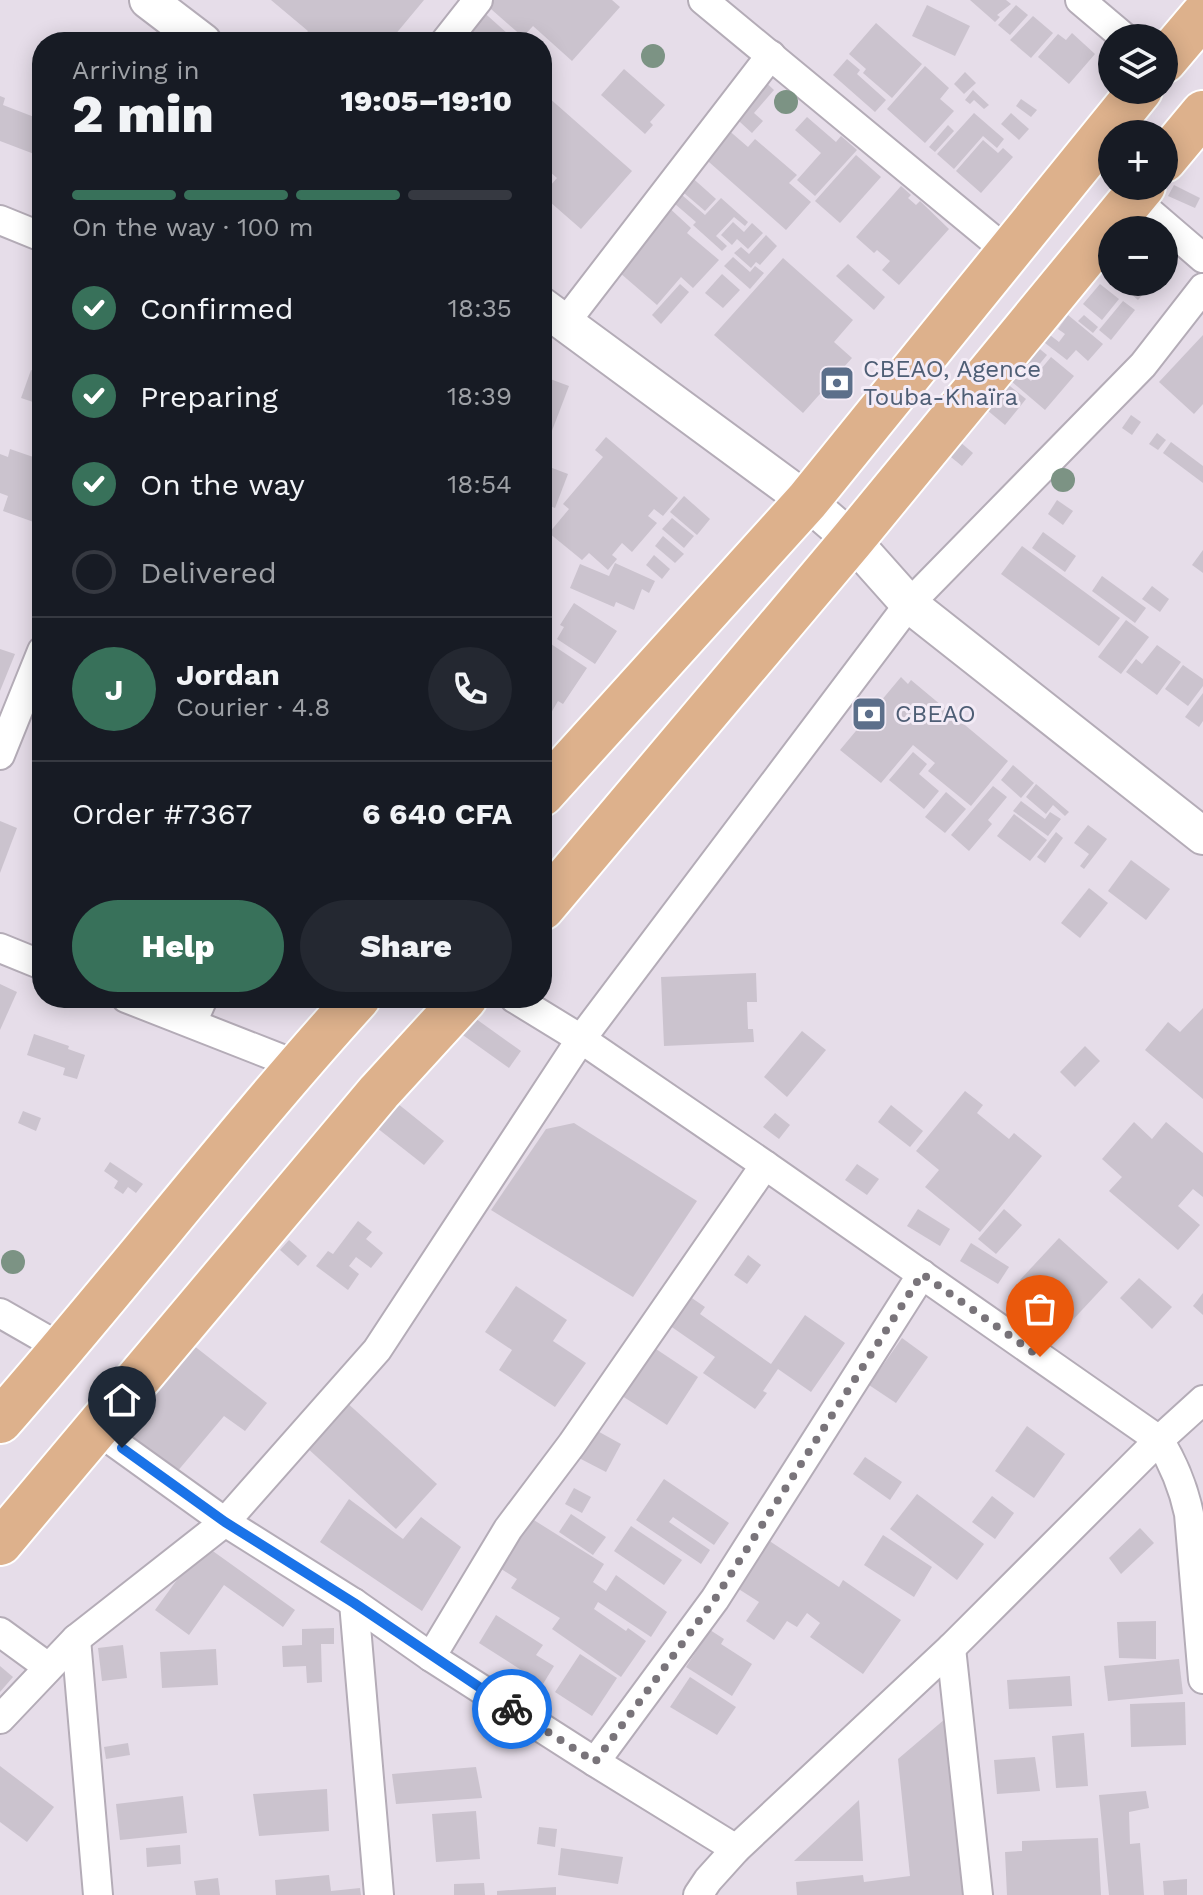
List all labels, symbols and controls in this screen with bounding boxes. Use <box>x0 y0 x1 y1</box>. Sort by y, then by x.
map controls <box>1098 24 1178 296</box>
button: layers <box>1098 24 1178 104</box>
text: Arriving in <box>72 55 200 85</box>
text: 19:05–19:10 <box>341 83 512 118</box>
text: 2 min <box>72 84 214 145</box>
button: + <box>1098 120 1178 200</box>
text: On the way · 100 m <box>72 212 313 242</box>
button: − <box>1098 216 1178 296</box>
icon: check <box>72 286 116 330</box>
text: Confirmed <box>140 291 294 326</box>
text: 18:35 <box>448 293 512 323</box>
place label: CBEAO, Agence Touba-Khaïra <box>863 355 1041 411</box>
bank icon: CBEAO, Agence Touba-Khaïra <box>818 364 856 402</box>
icon: check <box>72 374 116 418</box>
text: Preparing <box>140 379 278 414</box>
text: 18:39 <box>447 381 512 411</box>
icon: check <box>72 462 116 506</box>
text: On the way <box>140 467 305 502</box>
text: 18:54 <box>447 469 512 499</box>
text: Delivered <box>140 555 277 590</box>
button: phone <box>428 647 512 731</box>
text: Jordan <box>176 657 280 692</box>
text: J <box>105 672 123 707</box>
text: Courier · 4.8 <box>176 692 330 722</box>
bank icon: CBEAO <box>850 695 888 733</box>
place label: CBEAO <box>895 700 976 728</box>
text: Order #7367 <box>72 796 252 831</box>
text: 6 640 CFA <box>362 796 512 831</box>
button: Help <box>72 900 284 992</box>
button: Share <box>300 900 512 992</box>
pin <box>1006 1275 1074 1357</box>
icon: bag <box>1018 1287 1062 1331</box>
pin <box>88 1366 156 1448</box>
icon: home <box>100 1378 144 1422</box>
courier <box>472 1669 552 1749</box>
icon: bike <box>490 1687 534 1731</box>

